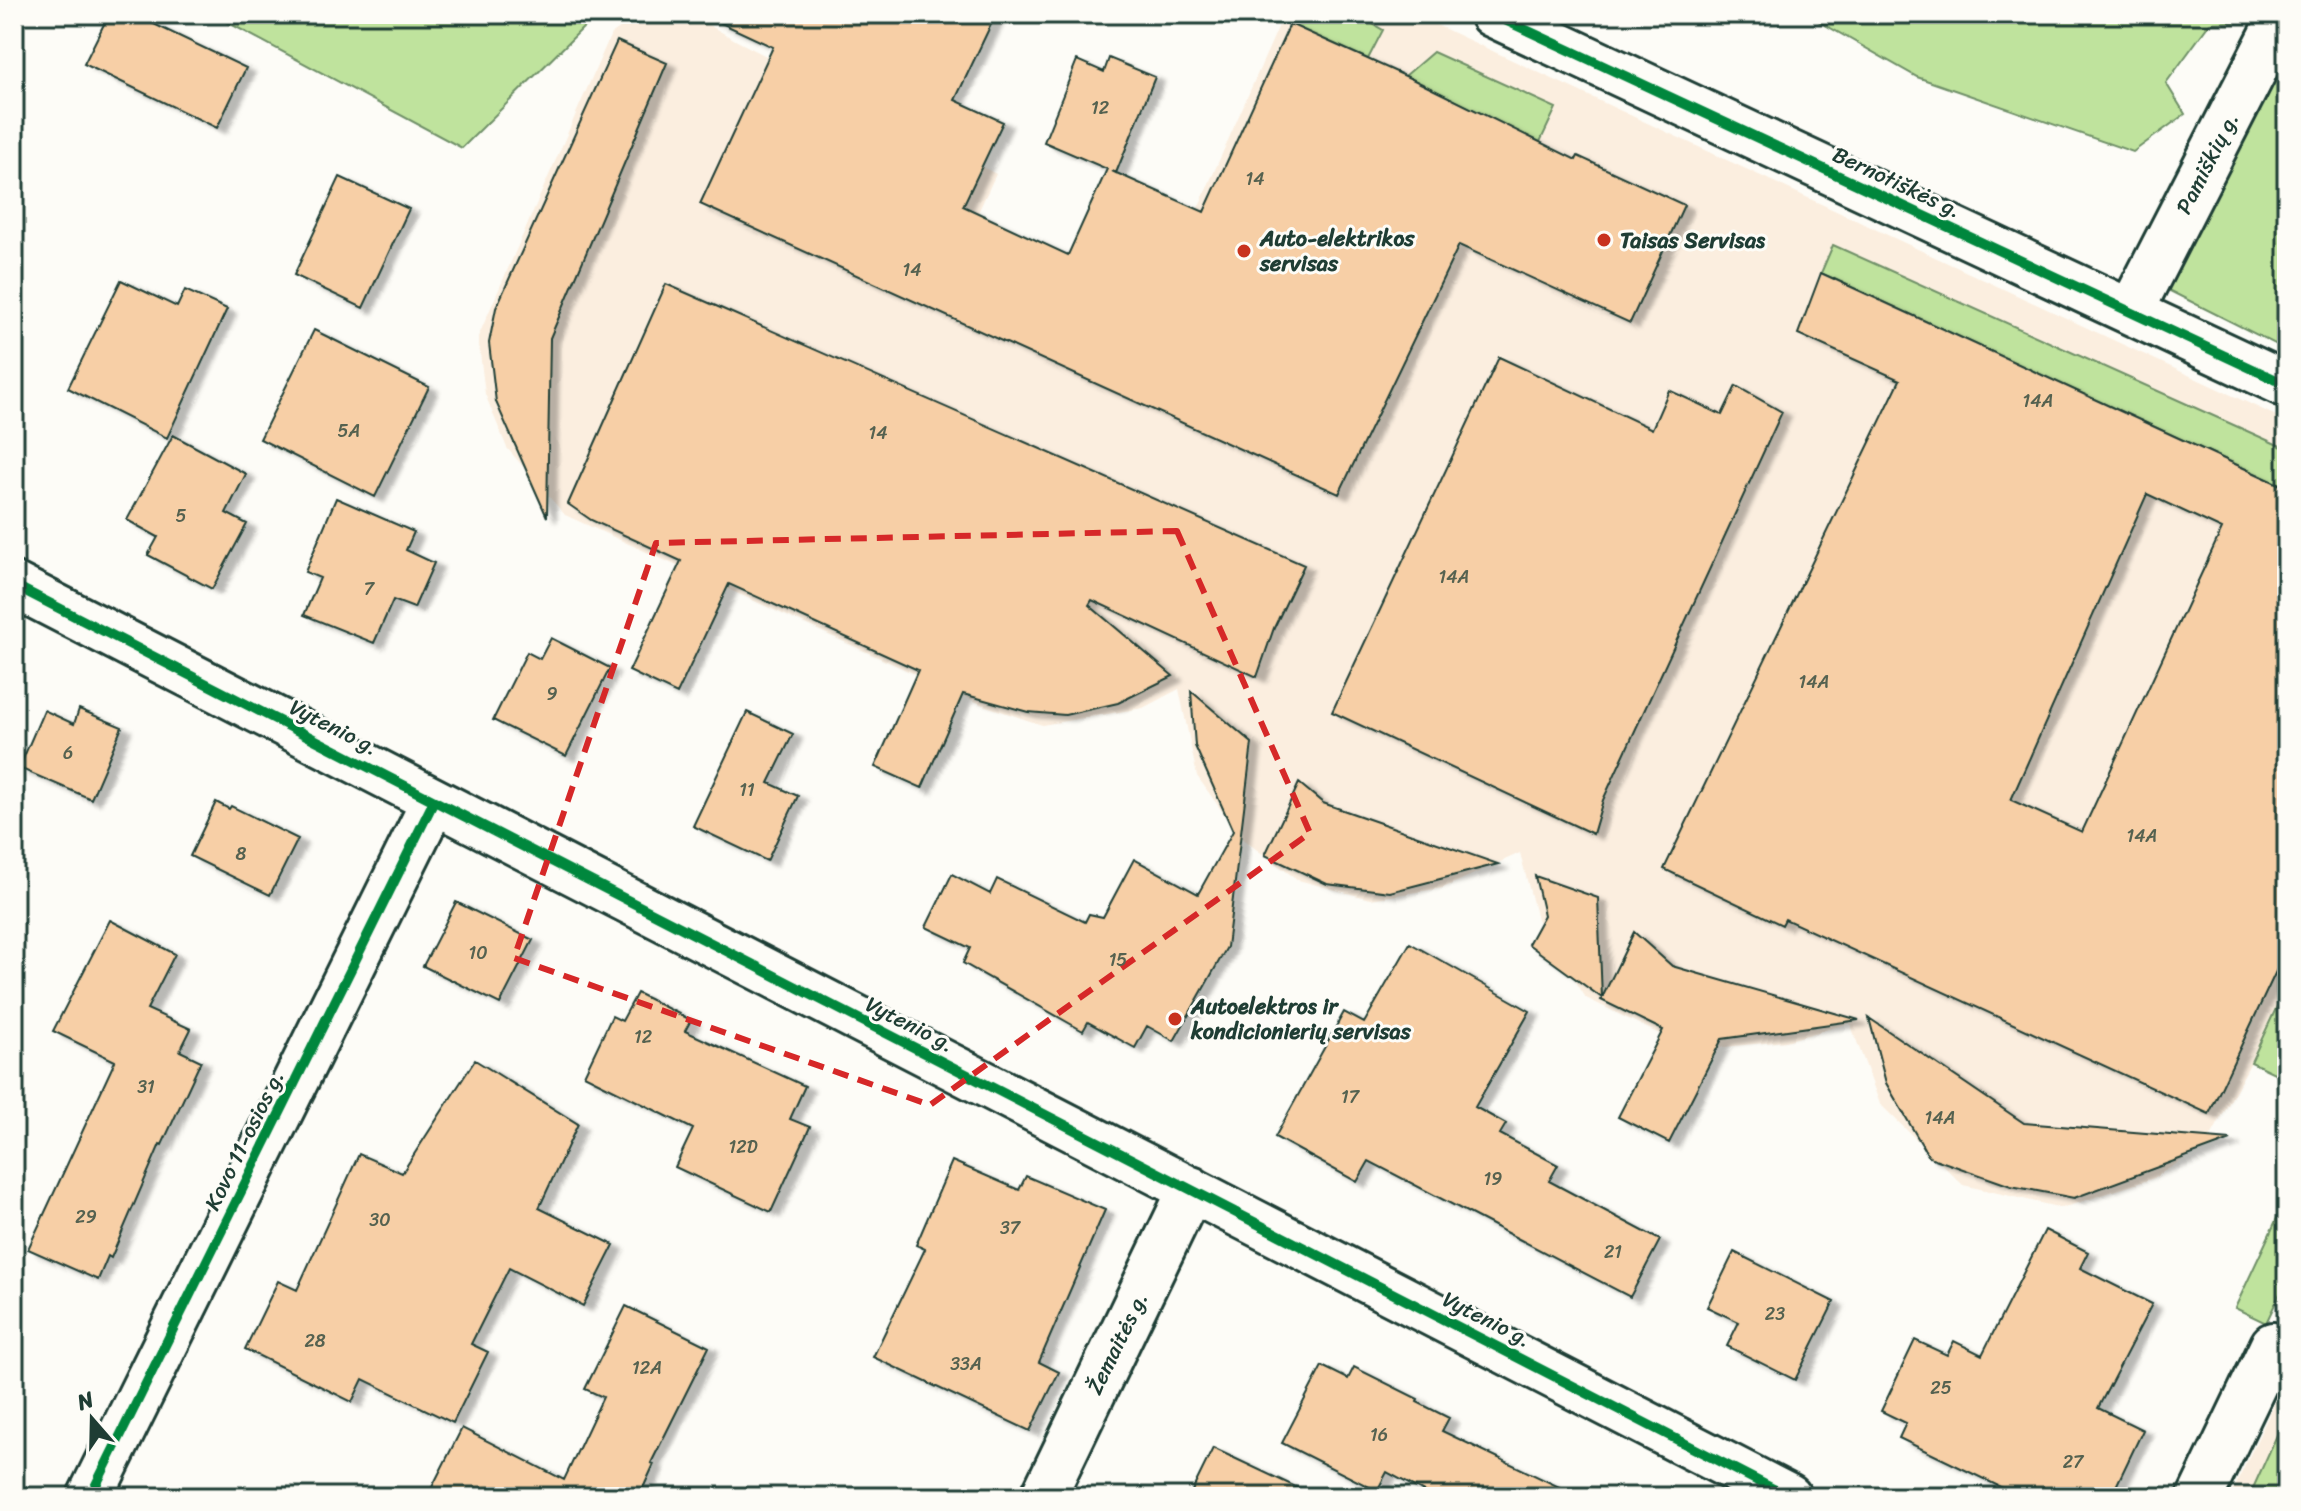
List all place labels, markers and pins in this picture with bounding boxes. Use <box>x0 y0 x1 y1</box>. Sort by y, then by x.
place label: Auto-elektrikos servisas <box>1259 219 1415 283</box>
place label: Taisas Servisas <box>1620 221 1766 260</box>
marker: Taisas Servisas <box>1595 231 1613 249</box>
marker: Auto-elektrikos servisas <box>1235 242 1253 260</box>
place label: Autoelektros ir kondicionierių servisas <box>1190 987 1412 1051</box>
marker: Autoelektros ir kondicionierių servisas <box>1166 1010 1184 1028</box>

